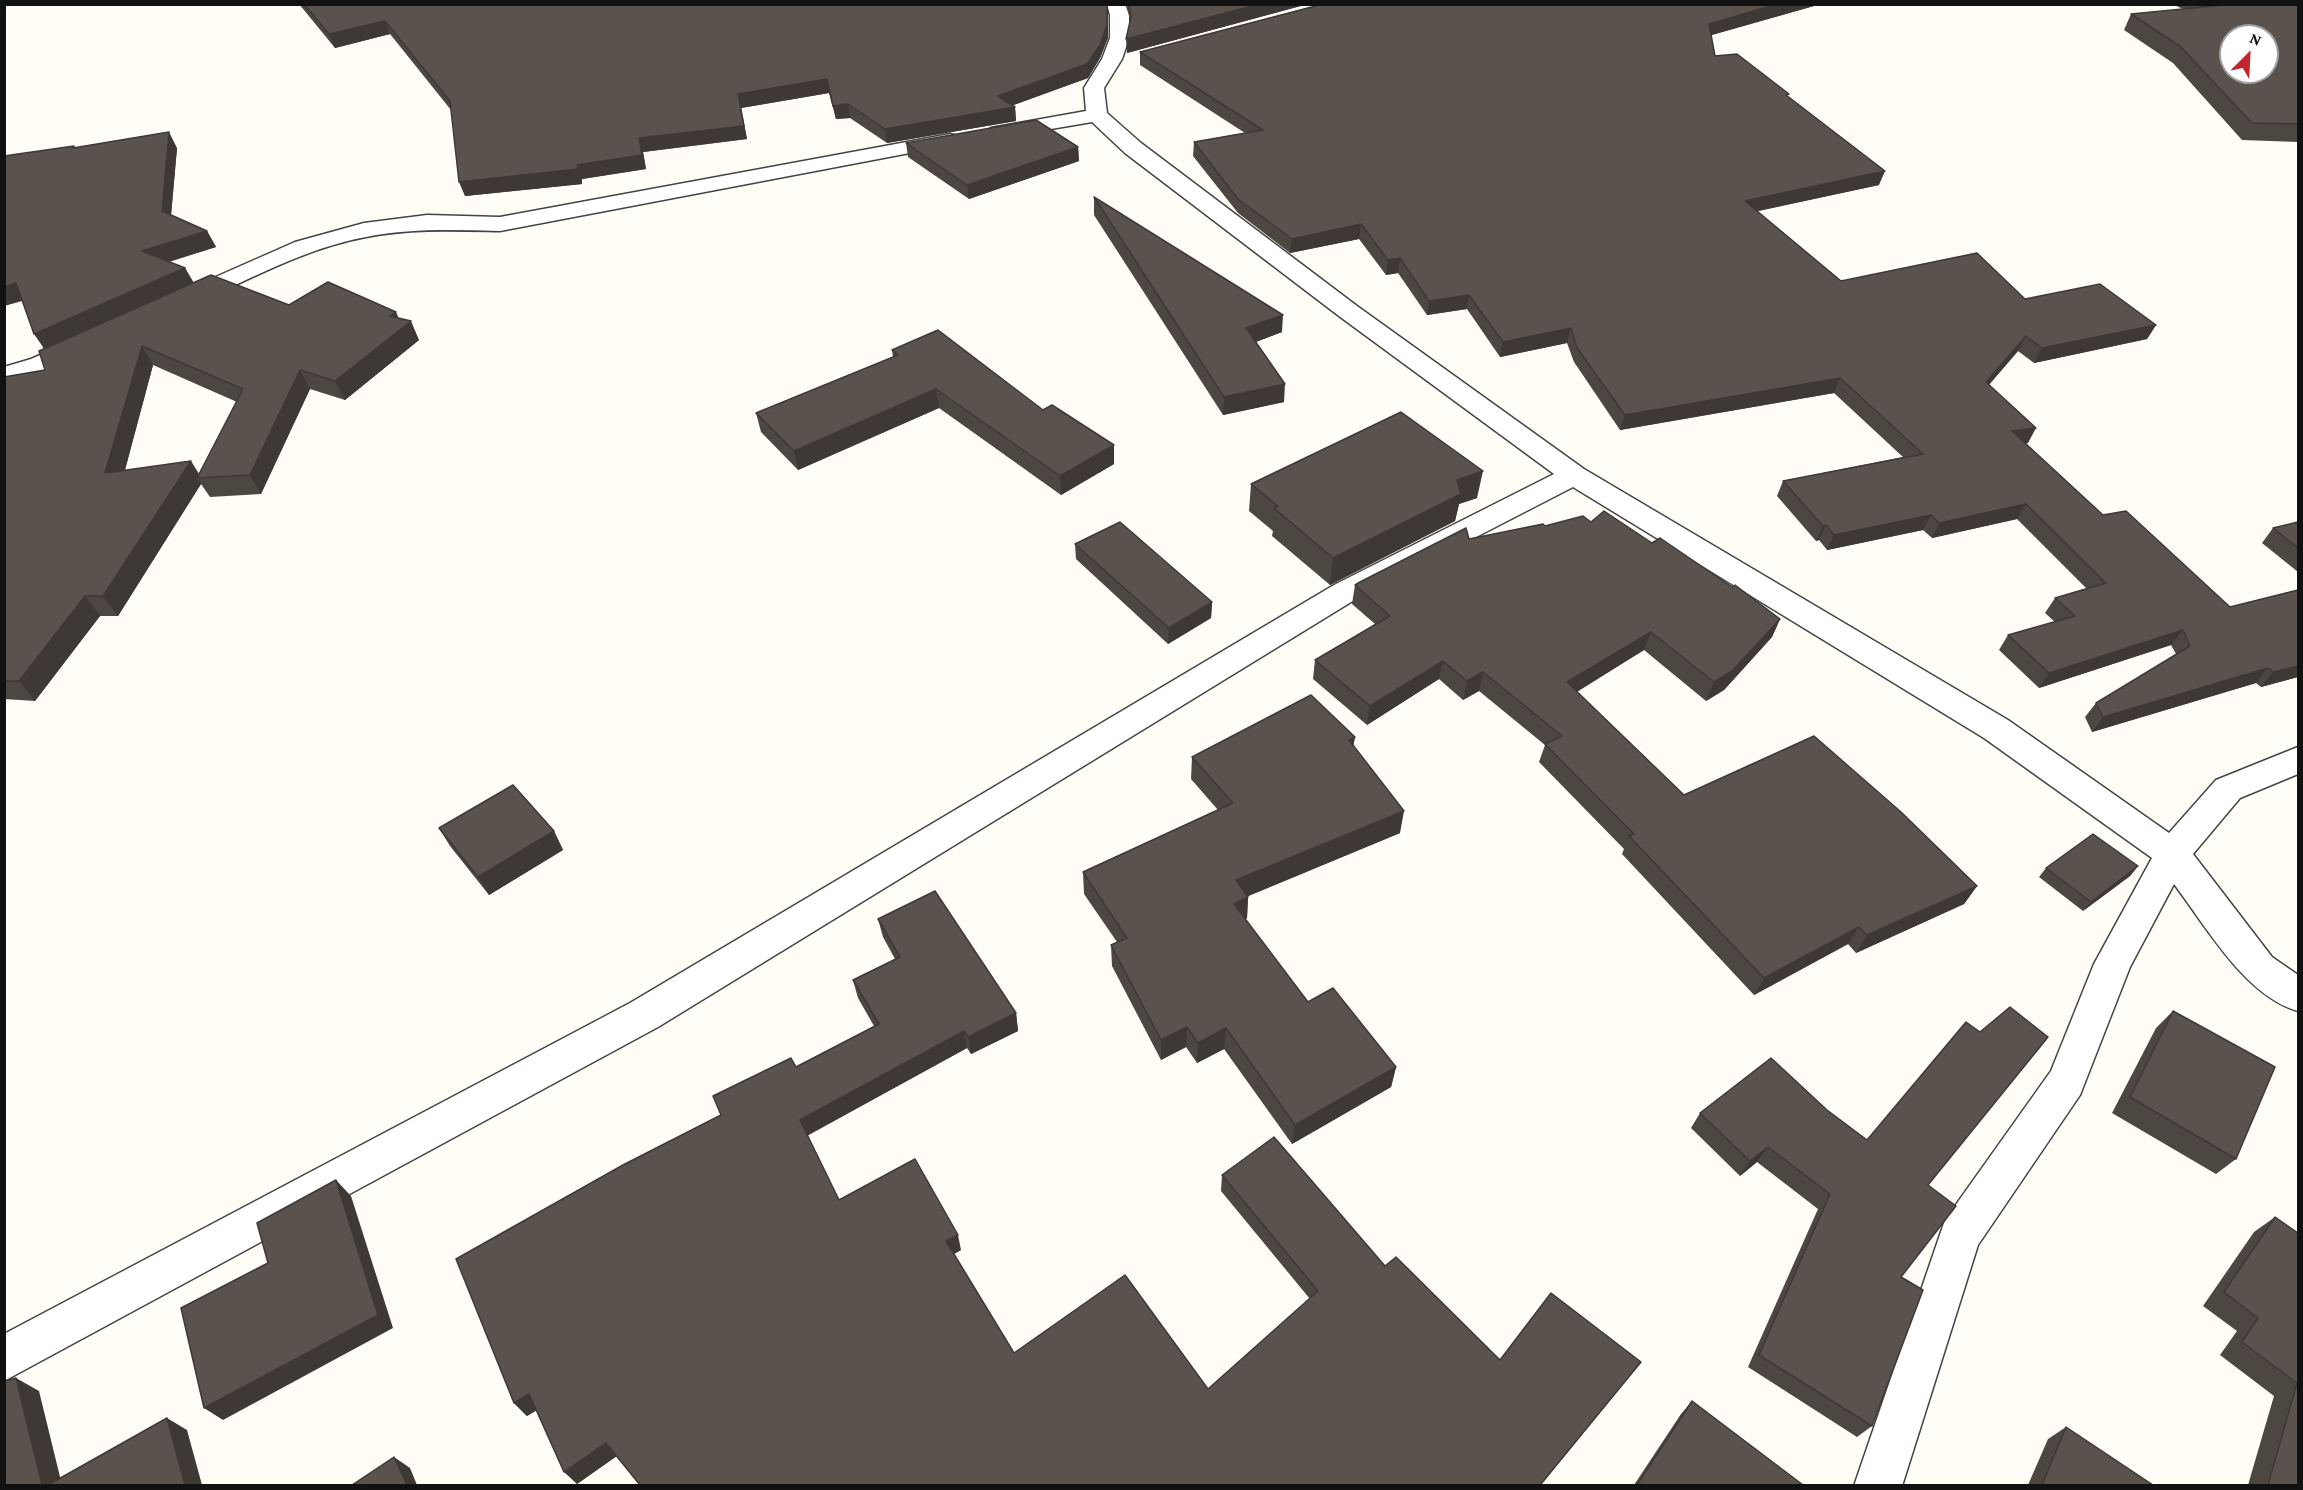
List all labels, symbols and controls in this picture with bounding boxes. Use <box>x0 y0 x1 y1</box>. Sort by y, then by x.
north arrow <box>2219 24 2279 84</box>
text: N <box>2247 29 2264 49</box>

